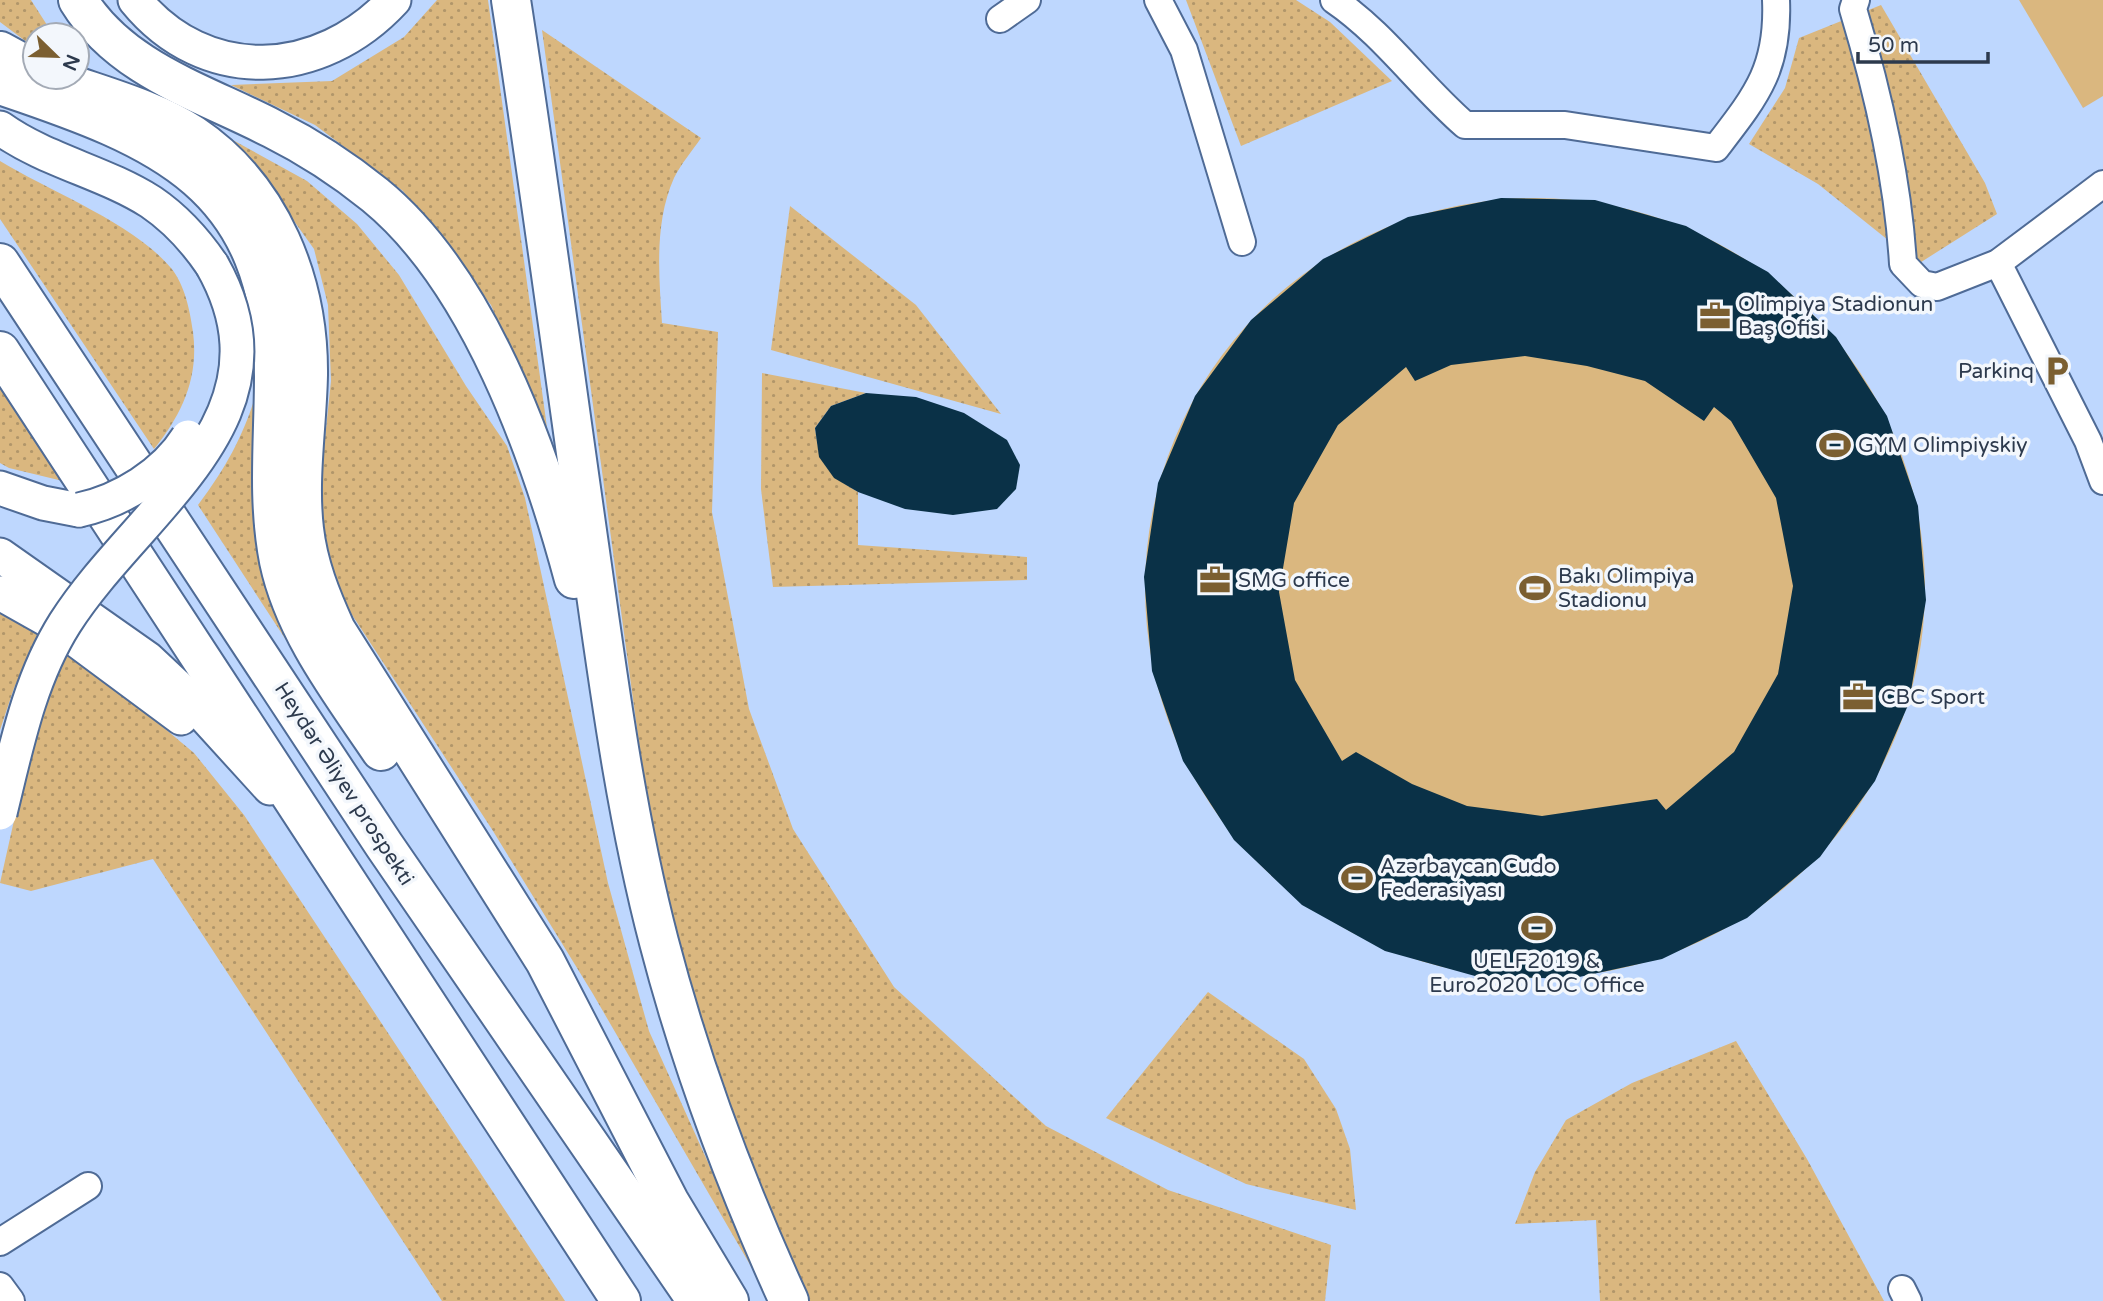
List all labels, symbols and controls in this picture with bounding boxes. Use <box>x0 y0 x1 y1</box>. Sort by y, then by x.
north arrow <box>21 21 91 91</box>
scale bar <box>1858 21 1988 65</box>
text: 50 m <box>1868 33 1919 58</box>
text: N <box>58 51 84 74</box>
place label: Olimpiya Stadionun Baş Ofisi <box>1738 292 1933 341</box>
office icon: Olimpiya Stadionun Baş Ofisi <box>1698 299 1732 333</box>
parking icon: Parkinq <box>2040 354 2074 388</box>
place label: Parkinq <box>1958 359 2034 384</box>
sports icon: GYM Olimpiyskiy <box>1818 428 1852 462</box>
place label: GYM Olimpiyskiy <box>1858 433 2027 458</box>
office icon: SMG office <box>1198 563 1232 597</box>
place label: Bakı Olimpiya Stadionu <box>1558 564 1695 613</box>
place label: SMG office <box>1238 568 1350 593</box>
sports icon: Bakı Olimpiya Stadionu <box>1518 571 1552 605</box>
street label: Heydər Əliyev prospekti <box>269 678 419 890</box>
office icon: CBC Sport <box>1841 680 1875 714</box>
place label: CBC Sport <box>1881 685 1985 710</box>
place label: Azərbaycan Cudo Federasiyası <box>1380 854 1556 903</box>
sports icon: Azərbaycan Cudo Federasiyası <box>1340 861 1374 895</box>
sports icon: UELF2019 & Euro2020 LOC Office <box>1520 911 1554 945</box>
place label: UELF2019 & Euro2020 LOC Office <box>1429 949 1645 998</box>

